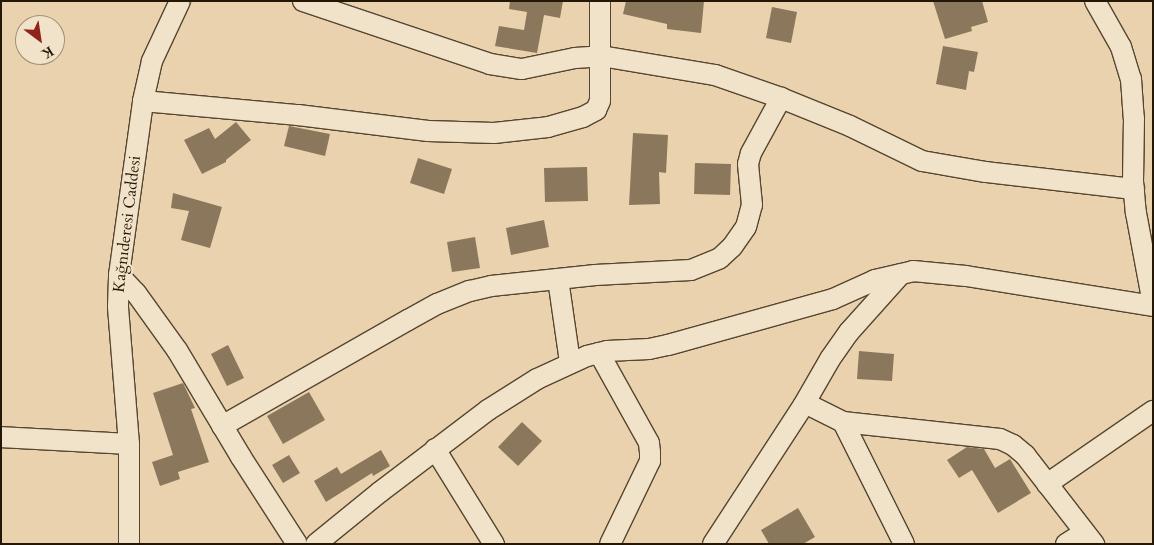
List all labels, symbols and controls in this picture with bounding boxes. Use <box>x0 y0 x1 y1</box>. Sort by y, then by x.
north arrow <box>15 15 65 65</box>
text: K <box>38 41 57 63</box>
street label: Kağnıderesi Caddesi <box>109 154 145 294</box>

